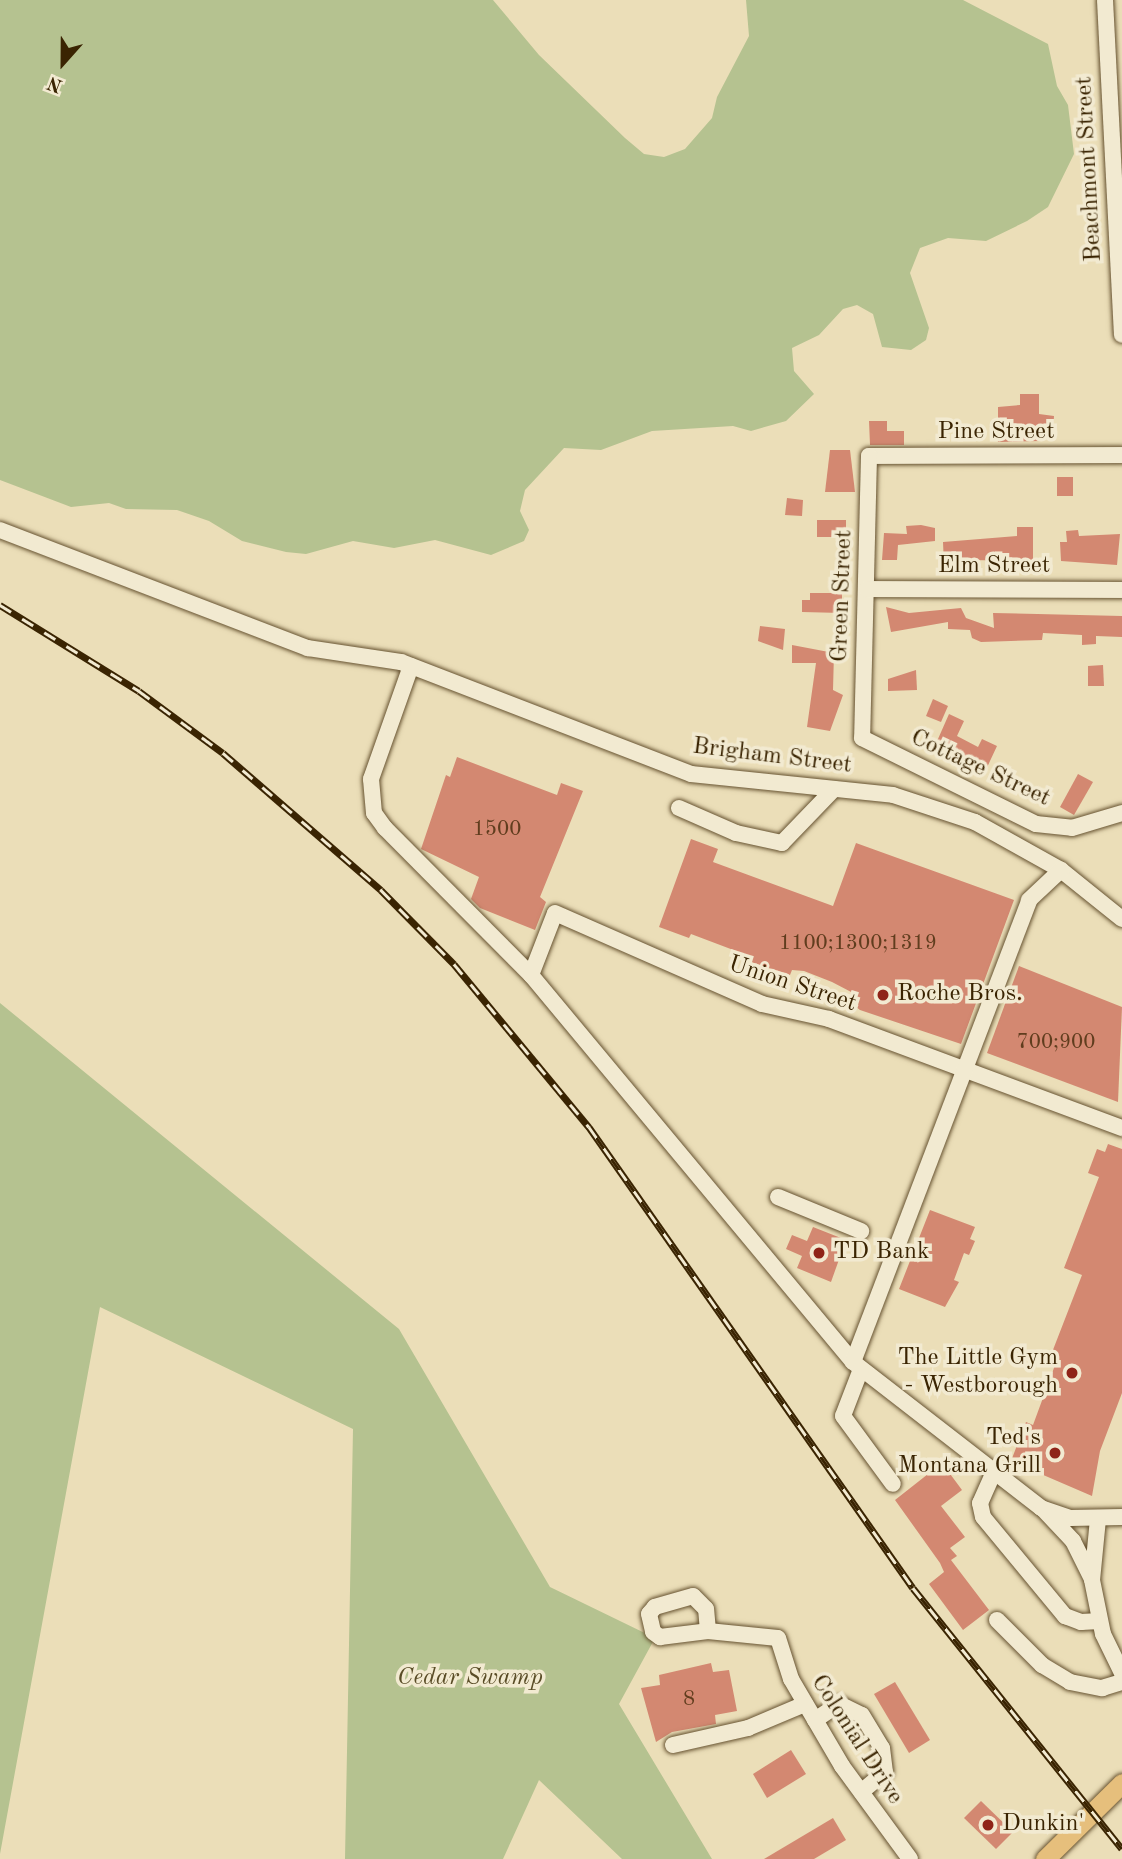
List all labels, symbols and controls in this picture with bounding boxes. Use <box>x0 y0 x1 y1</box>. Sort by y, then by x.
north arrow <box>28 28 98 98</box>
text: N <box>45 72 65 95</box>
street label: Beachmont Street <box>1071 76 1109 262</box>
street label: Pine Street <box>937 419 1055 447</box>
street label: Green Street <box>826 529 860 663</box>
street label: Elm Street <box>938 553 1050 581</box>
street label: Cottage Street <box>906 724 1054 814</box>
street label: Brigham Street <box>691 733 853 781</box>
house number: 1500 <box>473 817 521 843</box>
house number: 1100;1300;1319 <box>779 931 937 957</box>
street label: Union Street <box>724 951 860 1019</box>
place label: Roche Bros. <box>897 981 1023 1009</box>
marker: Roche Bros. <box>875 987 891 1003</box>
house number: 700;900 <box>1017 1030 1095 1056</box>
place label: TD Bank <box>833 1239 929 1267</box>
marker: TD Bank <box>811 1245 827 1261</box>
place label: The Little Gym - Westborough <box>897 1345 1058 1401</box>
marker: The Little Gym - Westborough <box>1064 1365 1080 1381</box>
place label: Ted's Montana Grill <box>898 1425 1041 1481</box>
marker: Ted's Montana Grill <box>1047 1445 1063 1461</box>
park label: Cedar Swamp <box>397 1665 543 1693</box>
street label: Colonial Drive <box>803 1670 909 1810</box>
house number: 8 <box>683 1687 695 1713</box>
place label: Dunkin' <box>1002 1811 1084 1839</box>
marker: Dunkin' <box>980 1817 996 1833</box>

